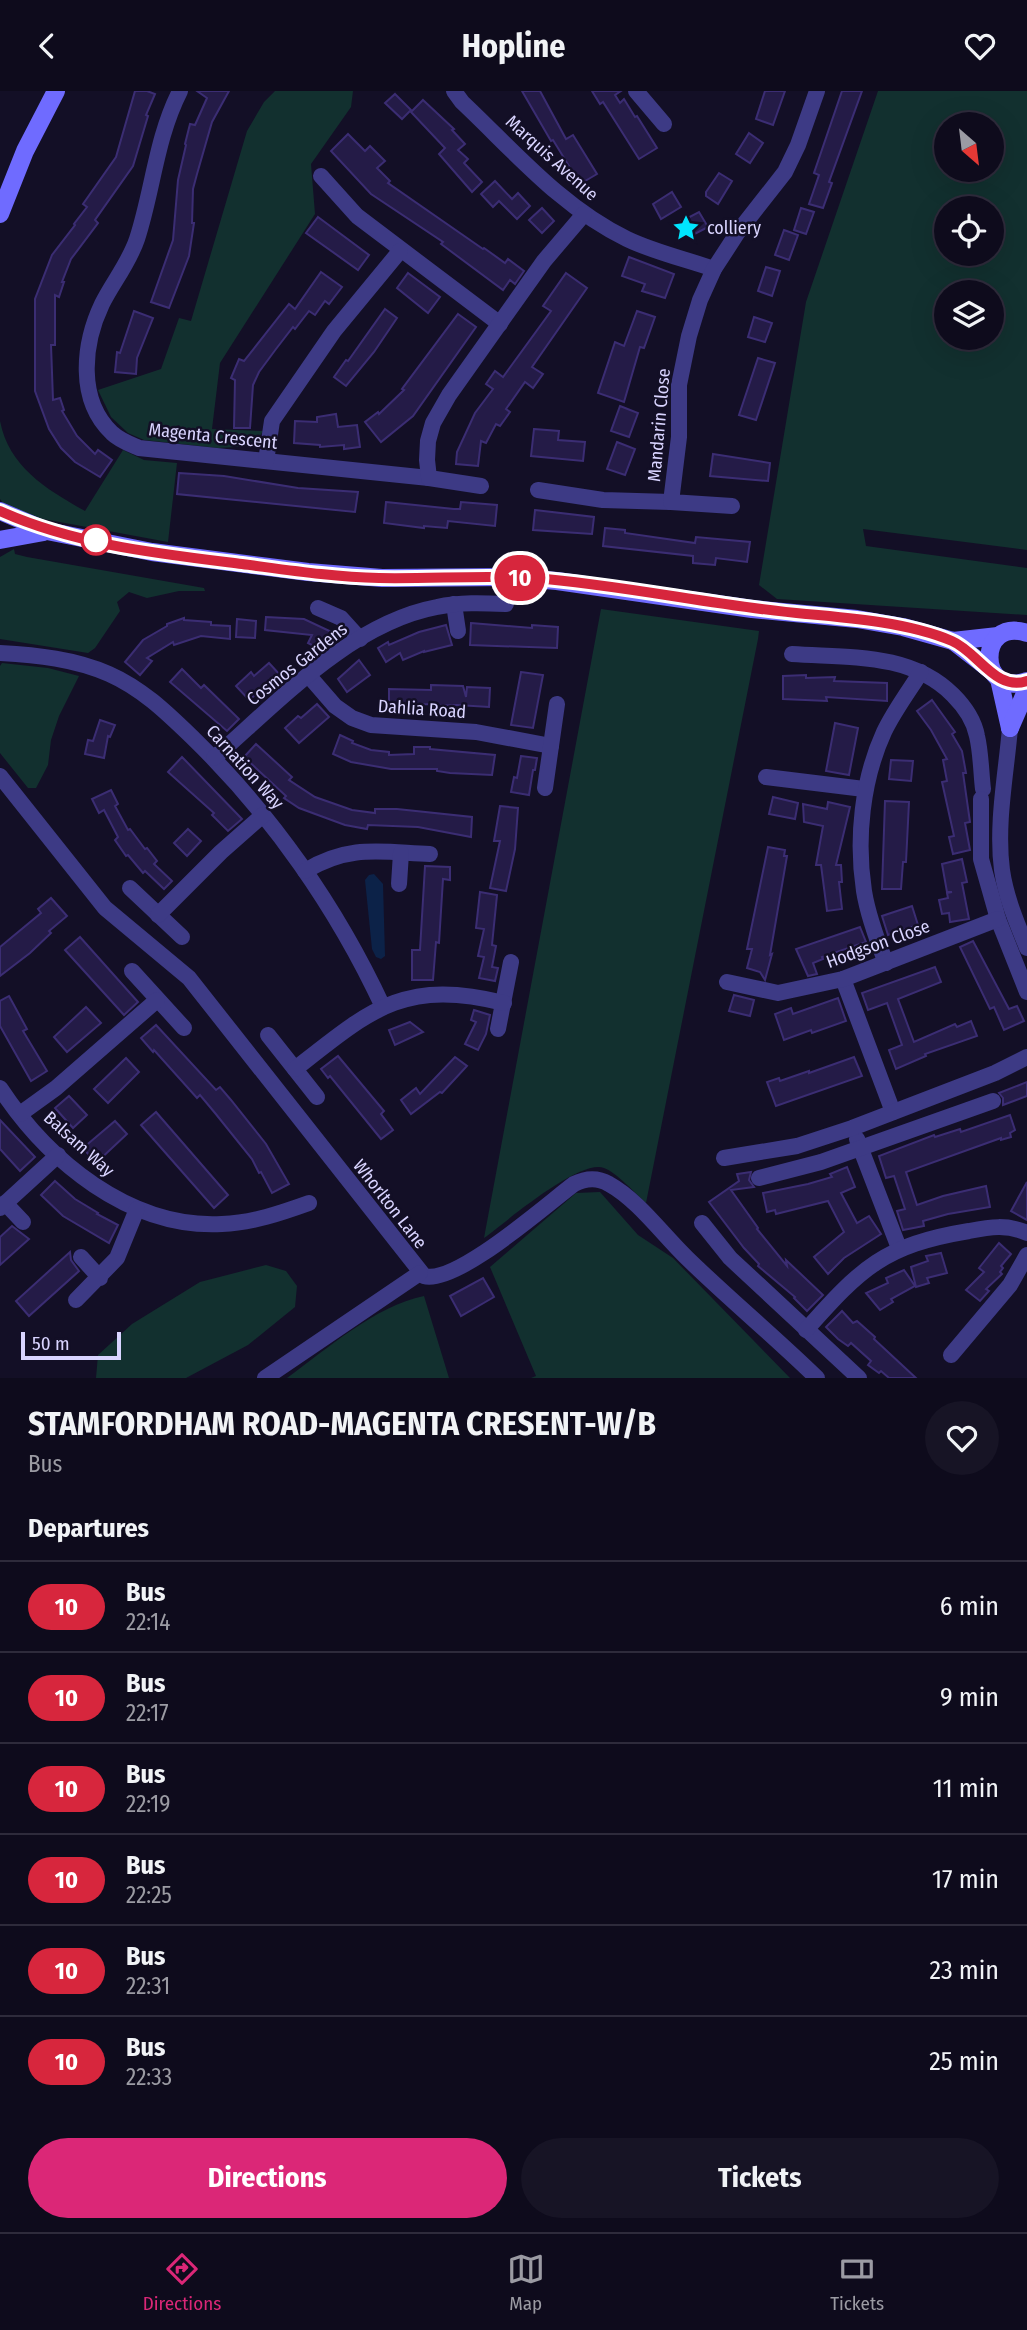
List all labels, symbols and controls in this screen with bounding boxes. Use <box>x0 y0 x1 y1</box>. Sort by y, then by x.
icon: back <box>28 27 66 65</box>
text: Hopline <box>462 27 565 65</box>
icon: heart <box>961 27 999 65</box>
street label: Marquis Avenue <box>501 111 603 205</box>
north arrow <box>934 112 1004 182</box>
map controls <box>934 112 1004 350</box>
button: locate <box>934 196 1004 266</box>
place icon: colliery <box>671 213 701 243</box>
place label: colliery <box>707 217 761 239</box>
button: layers <box>934 280 1004 350</box>
street label: Mandarin Close <box>643 367 675 483</box>
street label: Magenta Crescent <box>147 418 279 454</box>
unlabelled marker <box>81 525 111 555</box>
line badge: 10 <box>489 555 552 601</box>
text: 10 <box>508 564 532 592</box>
street label: Cosmos Gardens <box>242 618 352 710</box>
street label: Dahlia Road <box>377 695 467 723</box>
street label: Carnation Way <box>202 720 288 814</box>
street label: Hodgson Close <box>823 915 933 973</box>
street label: Balsam Way <box>39 1107 119 1181</box>
street label: Whorlton Lane <box>348 1155 432 1253</box>
scale bar <box>21 1329 121 1361</box>
text: 50 m <box>32 1332 70 1355</box>
button: heart <box>925 1401 999 1475</box>
text: STAMFORDHAM ROAD-MAGENTA CRESENT-W/B <box>28 1404 656 1444</box>
text: Bus <box>28 1450 62 1478</box>
text: Departures <box>28 1513 149 1544</box>
text: Bus <box>126 1577 165 1608</box>
text: 6 min <box>940 1591 999 1622</box>
text: 10 <box>55 1593 78 1621</box>
text: 22:14 <box>126 1608 170 1636</box>
text: Bus <box>126 1668 165 1699</box>
text: 9 min <box>940 1682 999 1713</box>
text: 10 <box>55 1684 78 1712</box>
text: 22:17 <box>126 1699 169 1727</box>
text: Bus <box>126 1759 165 1790</box>
text: 11 min <box>933 1773 999 1804</box>
text: 10 <box>55 1775 78 1803</box>
text: 22:19 <box>126 1790 170 1818</box>
text: Bus <box>126 1850 165 1881</box>
text: 17 min <box>932 1864 999 1895</box>
text: 10 <box>55 1866 78 1894</box>
text: 22:25 <box>126 1881 172 1909</box>
text: Bus <box>126 1941 165 1972</box>
text: 23 min <box>930 1955 999 1986</box>
text: 10 <box>55 1957 78 1985</box>
text: 22:31 <box>126 1972 170 2000</box>
text: Bus <box>126 2032 165 2063</box>
text: 25 min <box>929 2046 999 2077</box>
text: 10 <box>55 2048 78 2076</box>
text: 22:33 <box>126 2063 172 2091</box>
button: Directions <box>28 2138 507 2218</box>
button: Tickets <box>521 2138 999 2218</box>
tab: Directions <box>143 2250 221 2315</box>
tab: Map <box>507 2250 545 2315</box>
tab: Tickets <box>830 2250 884 2315</box>

